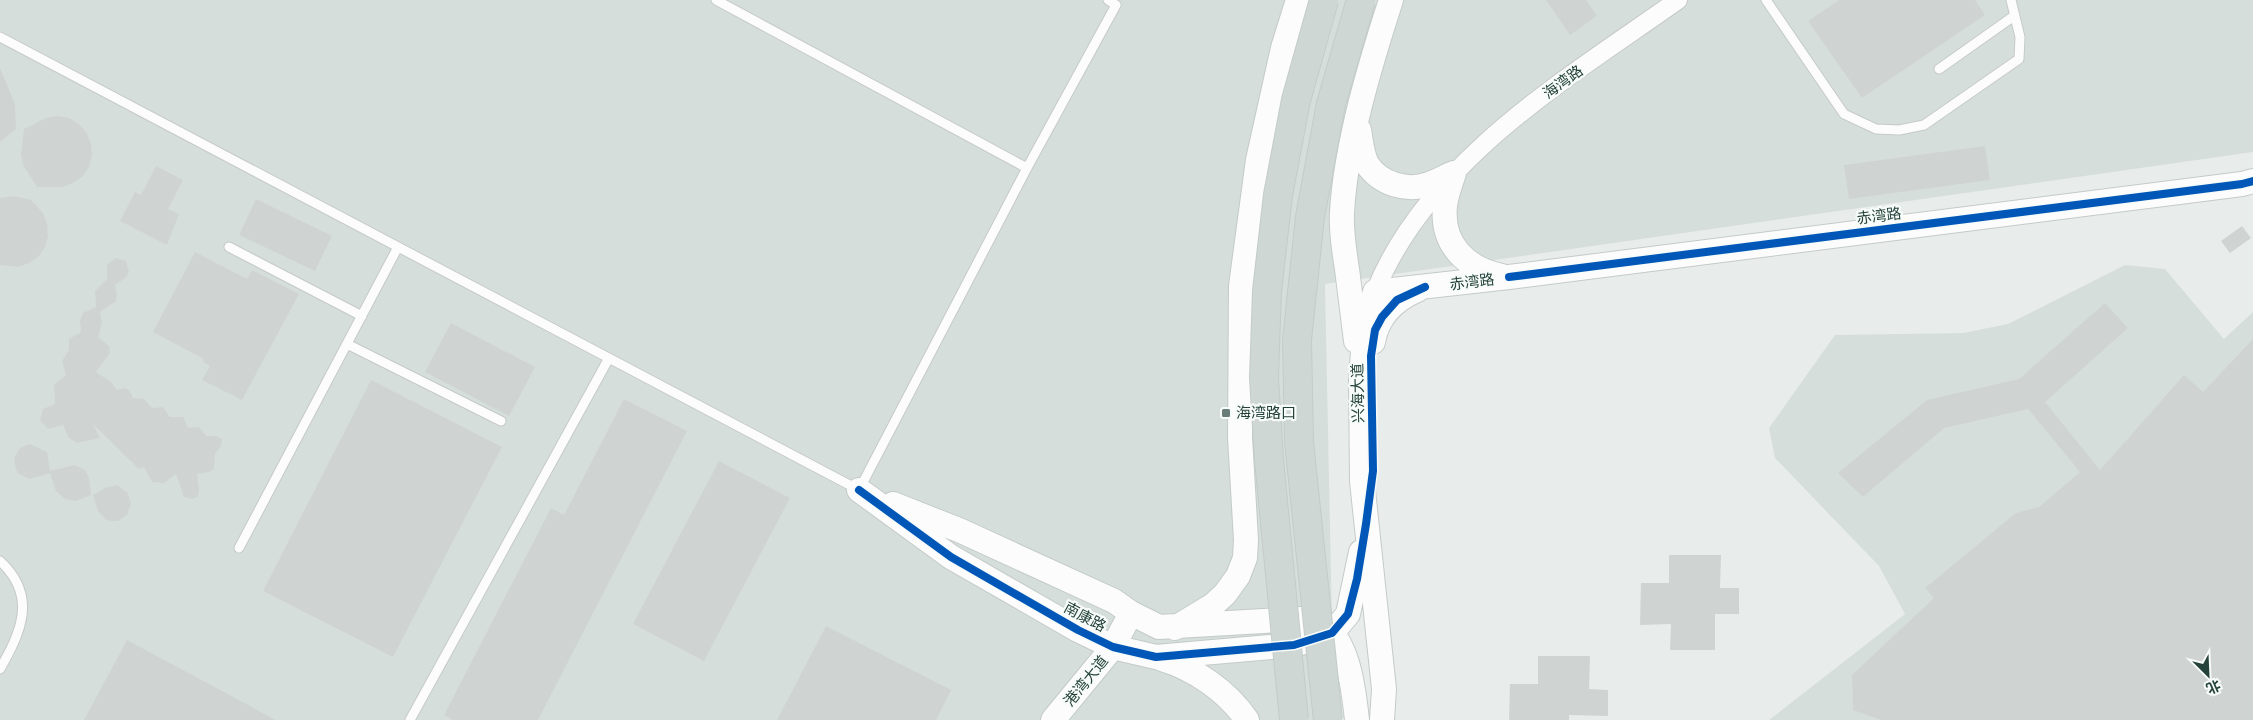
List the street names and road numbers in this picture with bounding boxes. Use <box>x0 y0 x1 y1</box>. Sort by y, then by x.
street label: 海湾路 <box>1540 61 1586 103</box>
street label: 赤湾路 <box>1856 204 1902 228</box>
street label: 赤湾路 <box>1449 270 1495 294</box>
street label: 兴海大道 <box>1348 363 1368 423</box>
street label: 南康路 <box>1061 598 1109 636</box>
street label: 港湾大道 <box>1060 652 1112 710</box>

